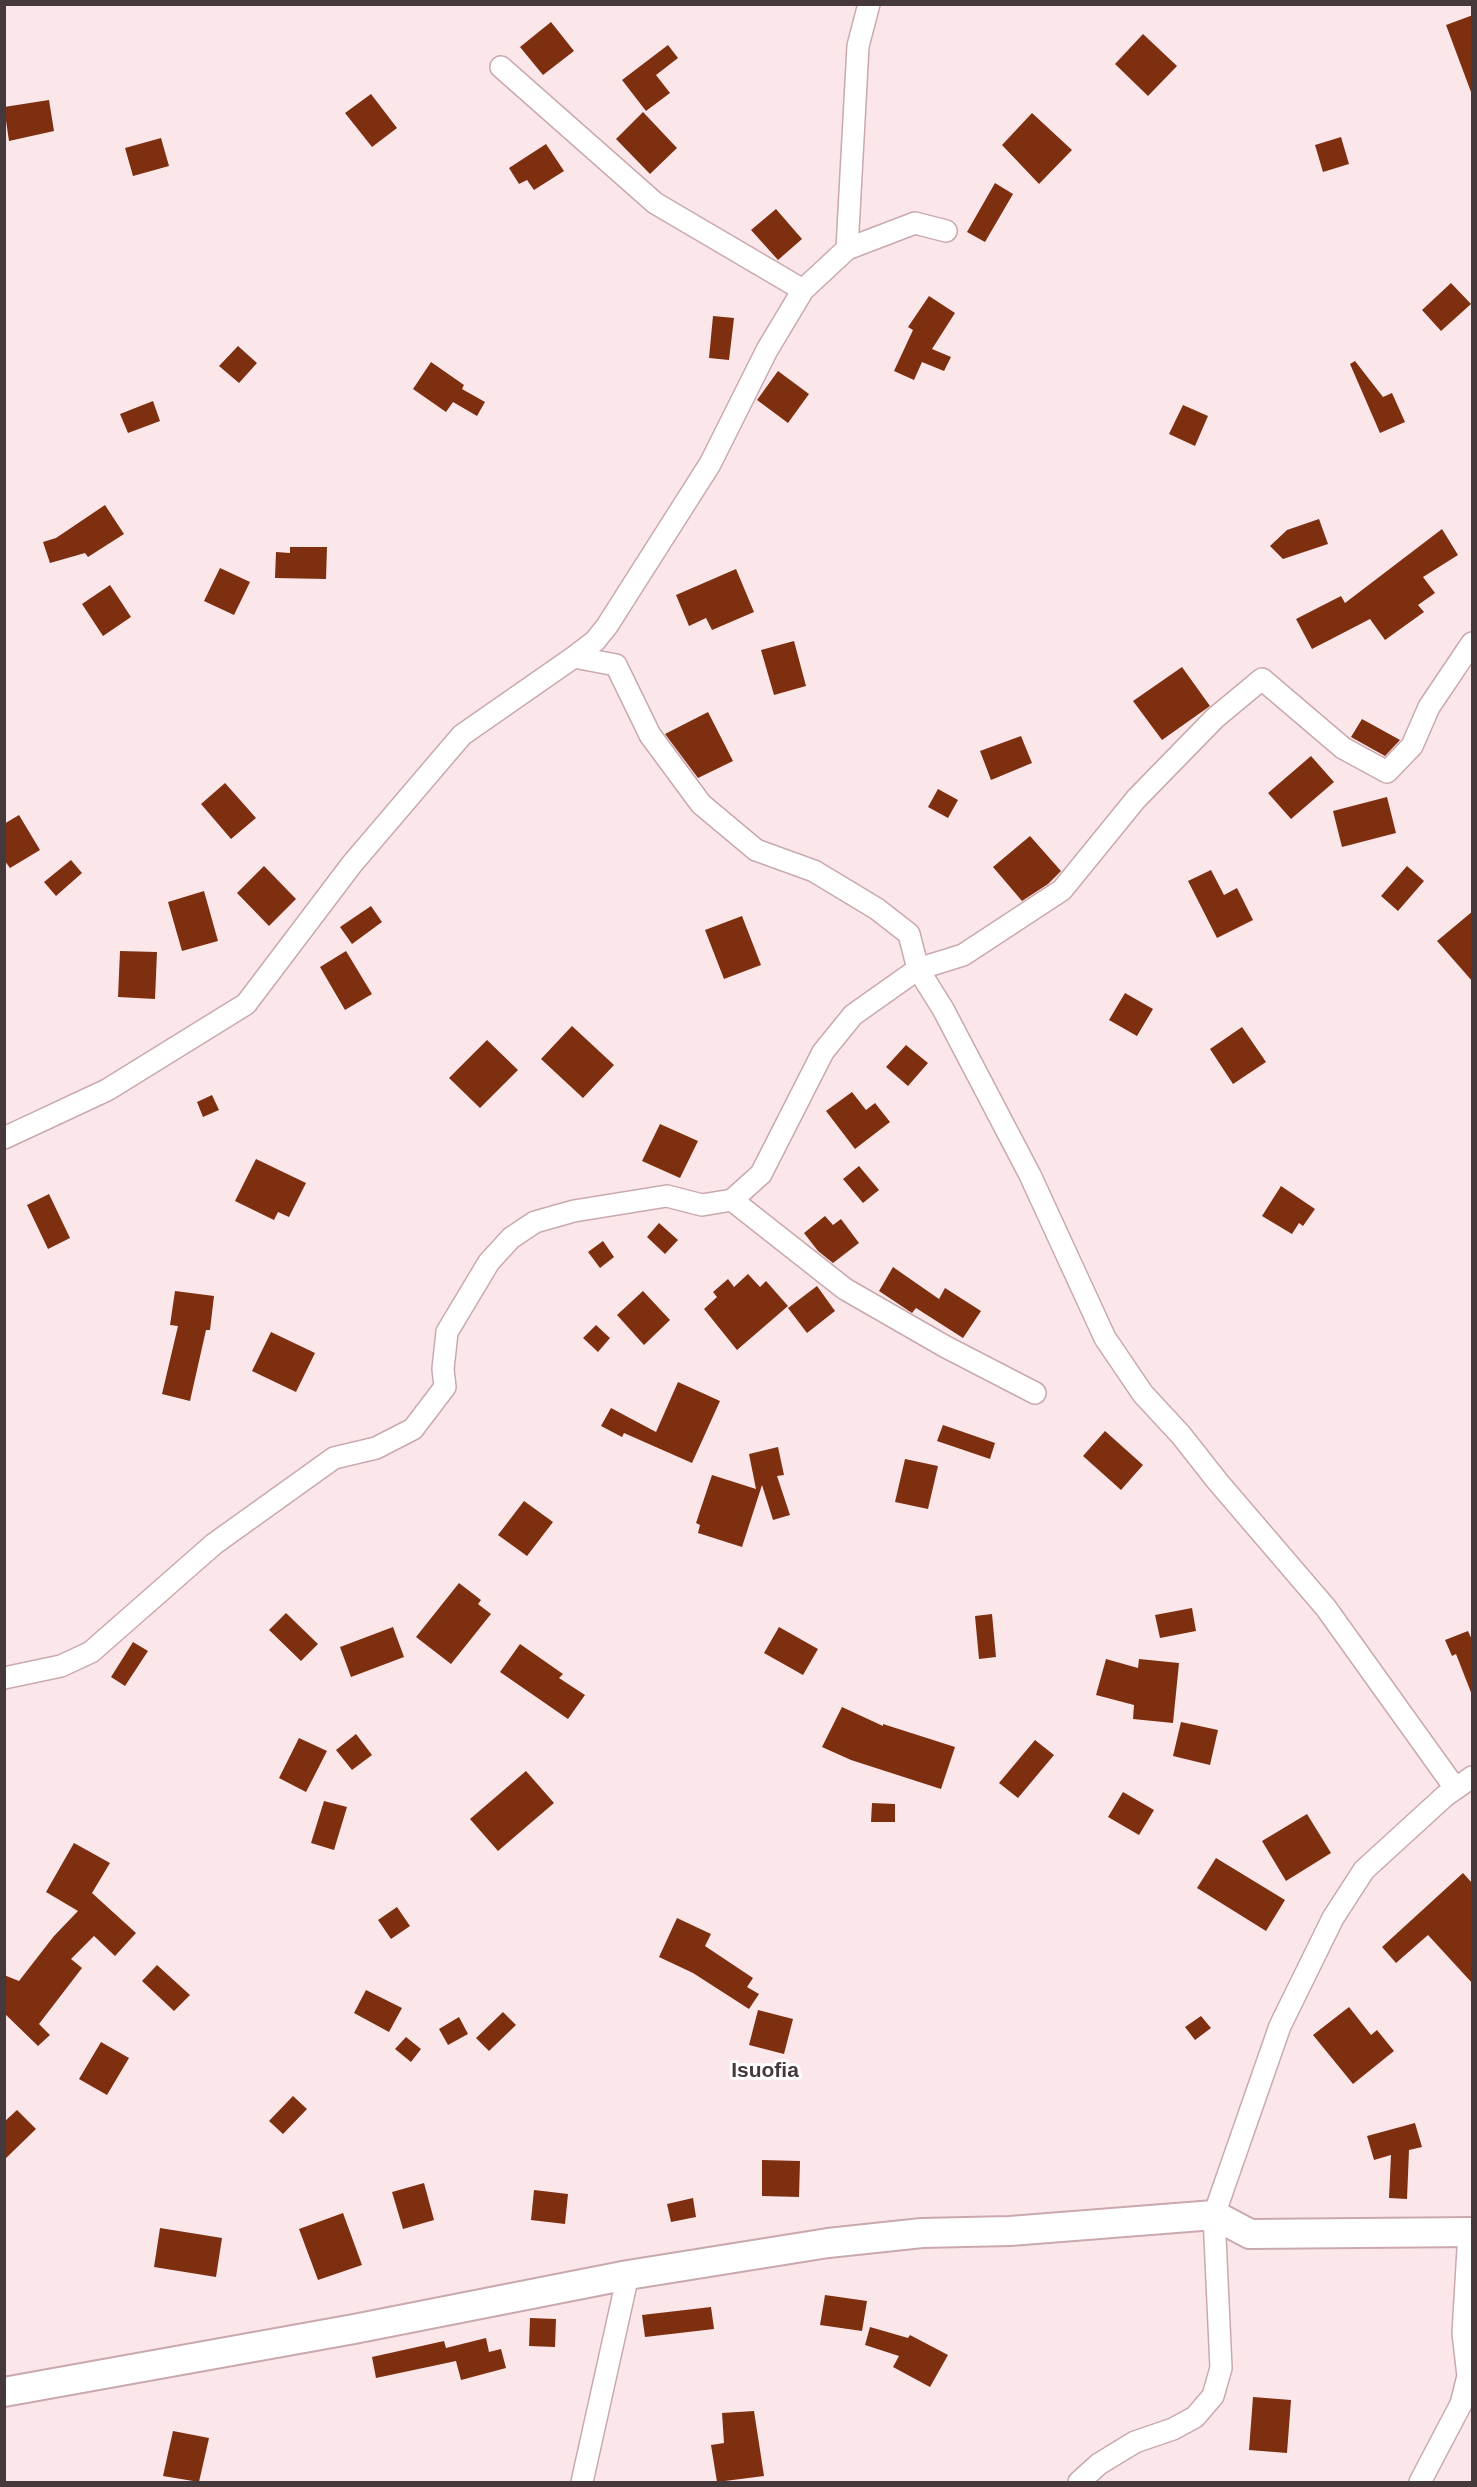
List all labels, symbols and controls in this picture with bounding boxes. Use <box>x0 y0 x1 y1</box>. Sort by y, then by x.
district label: Isuofia <box>731 2058 799 2084</box>

